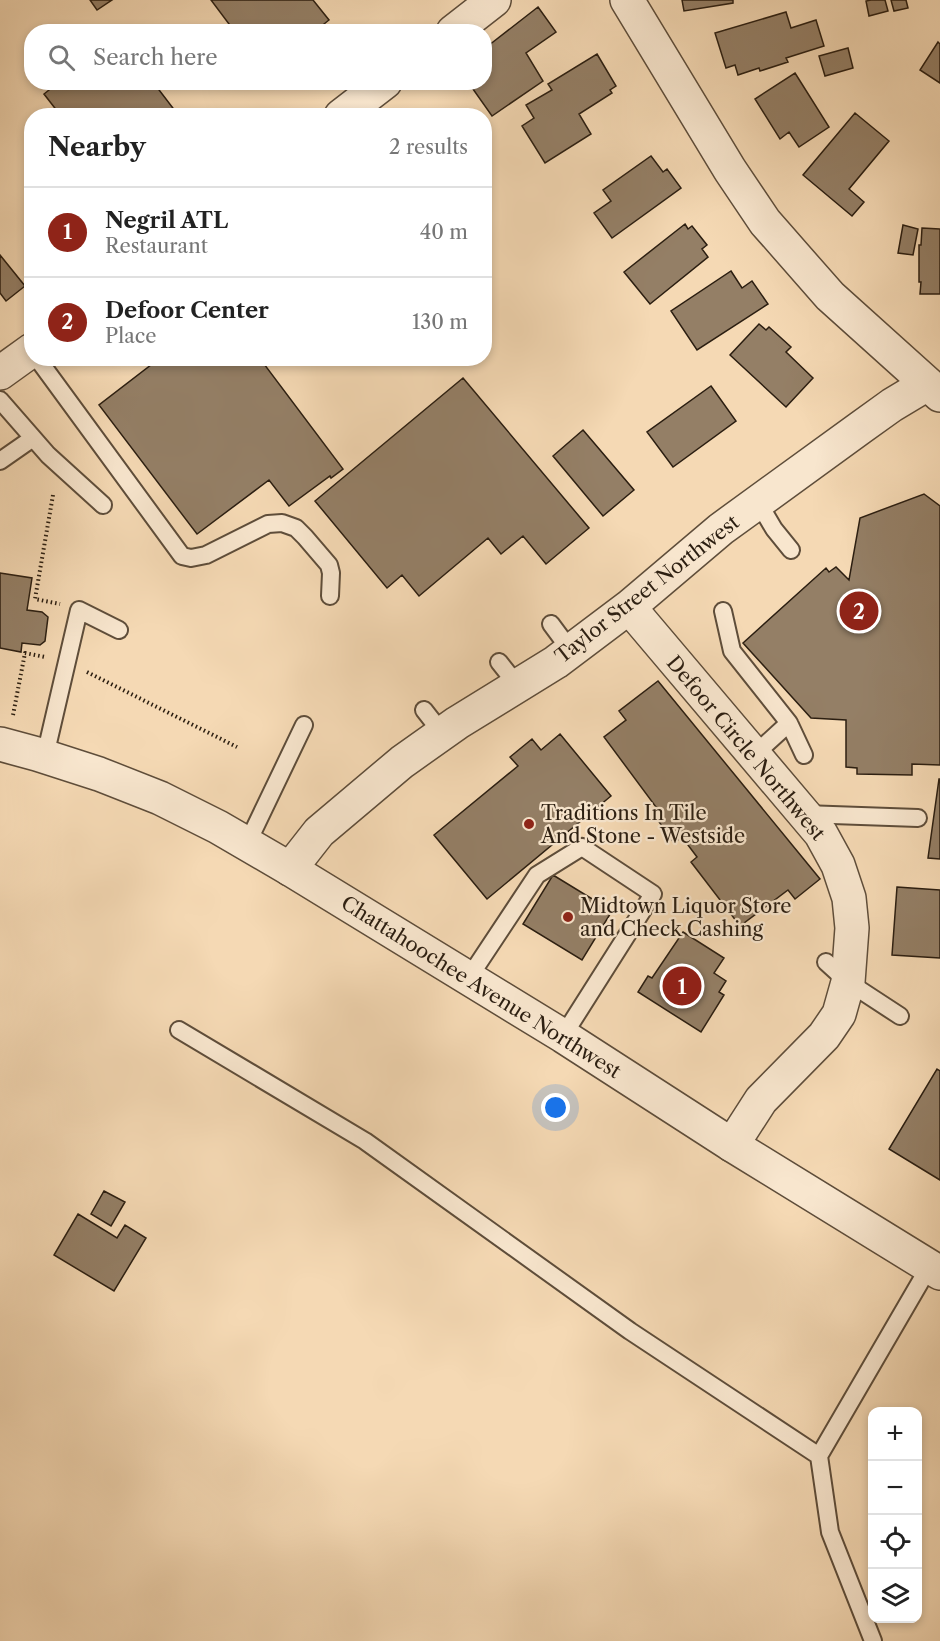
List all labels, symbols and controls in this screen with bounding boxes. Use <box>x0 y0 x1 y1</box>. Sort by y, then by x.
search box <box>24 24 492 90</box>
icon: search <box>45 41 78 74</box>
text: Search here <box>93 44 218 71</box>
text: Nearby <box>48 131 146 163</box>
text: 2 results <box>389 135 468 159</box>
text: Negril ATL <box>105 207 228 234</box>
text: 1 <box>63 220 72 244</box>
text: 40 m <box>420 220 468 244</box>
text: Restaurant <box>105 234 208 258</box>
text: Defoor Center <box>105 297 269 324</box>
text: 2 <box>62 310 73 334</box>
text: 130 m <box>412 310 468 334</box>
text: Place <box>105 324 156 348</box>
street label: Taylor Street Northwest <box>550 510 744 668</box>
pin: 2 <box>840 588 878 634</box>
street label: Defoor Circle Northwest <box>662 651 830 845</box>
place label: Traditions In Tile And Stone - Westside <box>540 801 745 848</box>
marker: Traditions In Tile And Stone - Westside <box>522 817 536 831</box>
street label: Chattahoochee Avenue Northwest <box>337 891 625 1083</box>
place label: Midtown Liquor Store and Check Cashing <box>580 894 792 941</box>
marker: Midtown Liquor Store and Check Cashing <box>561 910 575 924</box>
pin: 1 <box>662 964 702 1008</box>
your location <box>541 1093 570 1122</box>
map controls <box>868 1407 922 1623</box>
button: + <box>868 1407 922 1461</box>
button: − <box>868 1461 922 1515</box>
button: locate <box>868 1515 922 1569</box>
button: layers <box>868 1569 922 1623</box>

